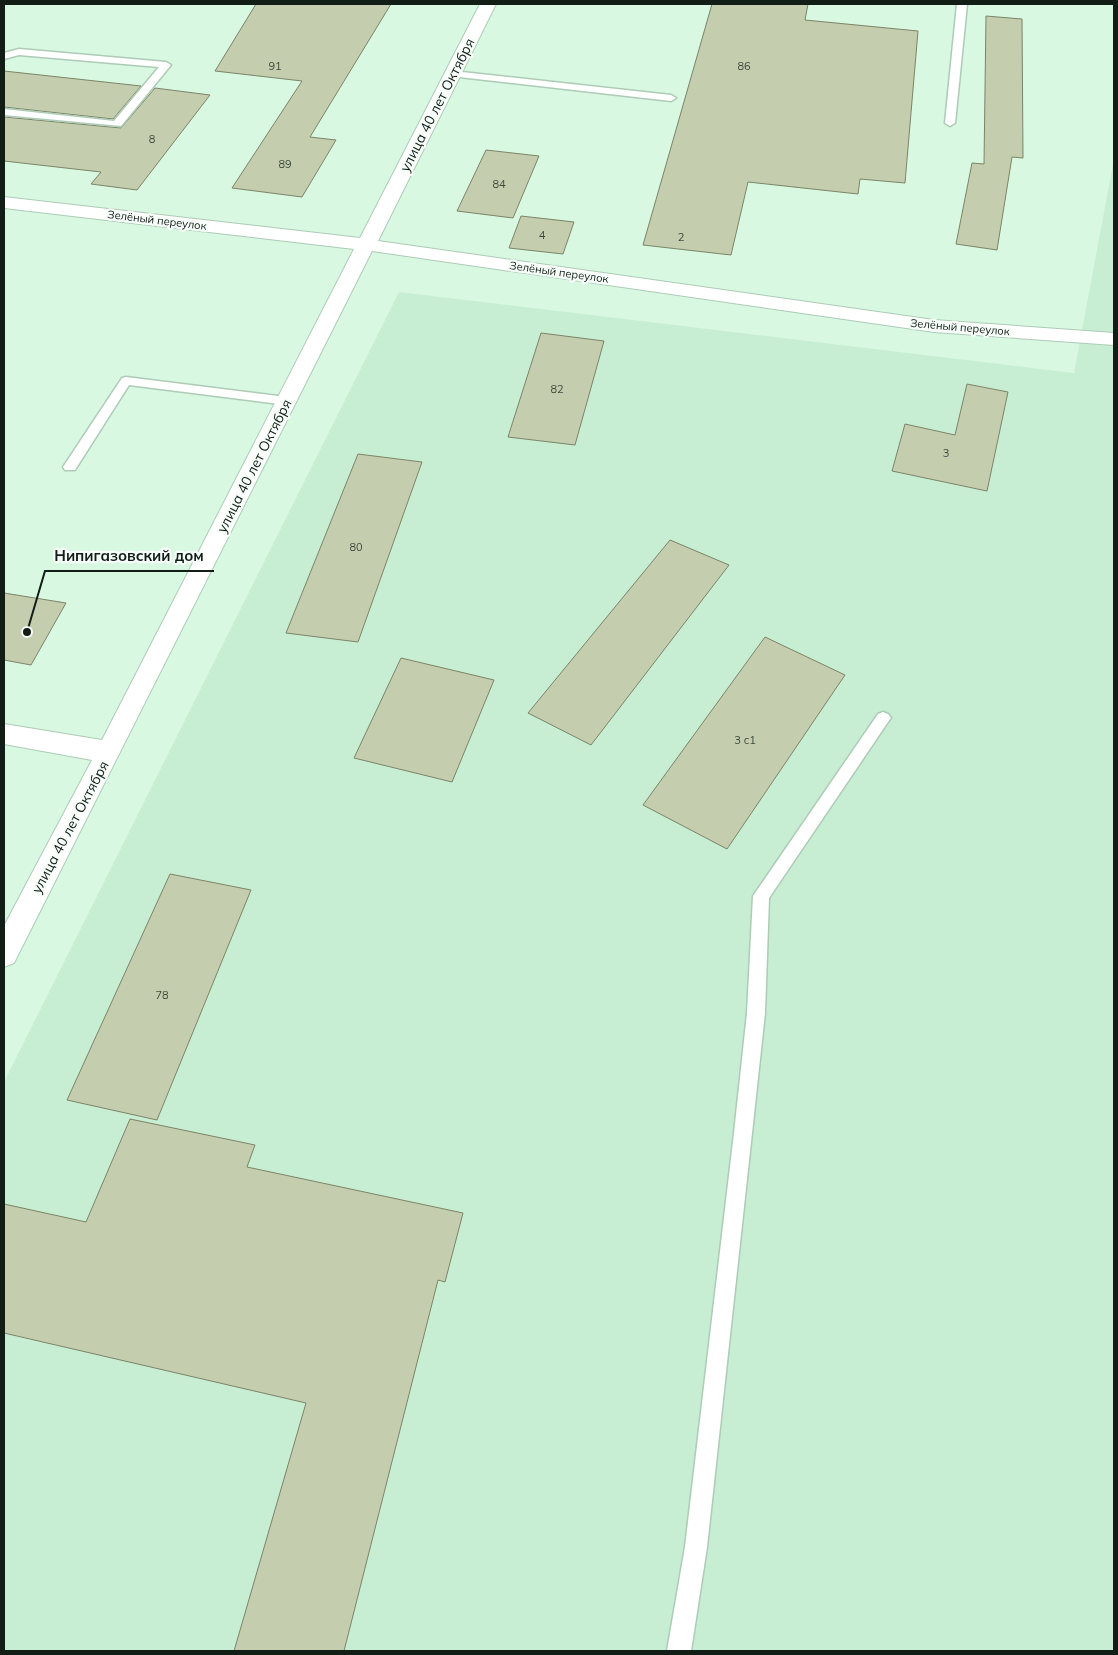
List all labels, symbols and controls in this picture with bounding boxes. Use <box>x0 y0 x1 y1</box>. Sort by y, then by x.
street label: улица 40 лет Октября <box>395 35 479 175</box>
house number: 91 <box>268 59 282 73</box>
house number: 86 <box>737 59 751 73</box>
house number: 8 <box>149 132 156 146</box>
house number: 89 <box>278 157 292 171</box>
house number: 84 <box>492 177 506 191</box>
street label: Зелёный переулок <box>107 207 207 233</box>
house number: 4 <box>539 228 546 242</box>
house number: 2 <box>678 230 685 244</box>
street label: Зелёный переулок <box>509 258 609 286</box>
street label: Зелёный переулок <box>910 316 1010 338</box>
house number: 82 <box>550 382 564 396</box>
street label: улица 40 лет Октября <box>212 396 296 536</box>
house number: 3 <box>943 446 949 460</box>
house number: 80 <box>349 540 363 554</box>
callout: Нипигазовский дом <box>45 541 214 571</box>
text: Нипигазовский дом <box>54 546 204 565</box>
house number: 3 с1 <box>734 733 756 747</box>
street label: улица 40 лет Октября <box>27 758 113 896</box>
house number: 78 <box>155 988 169 1002</box>

